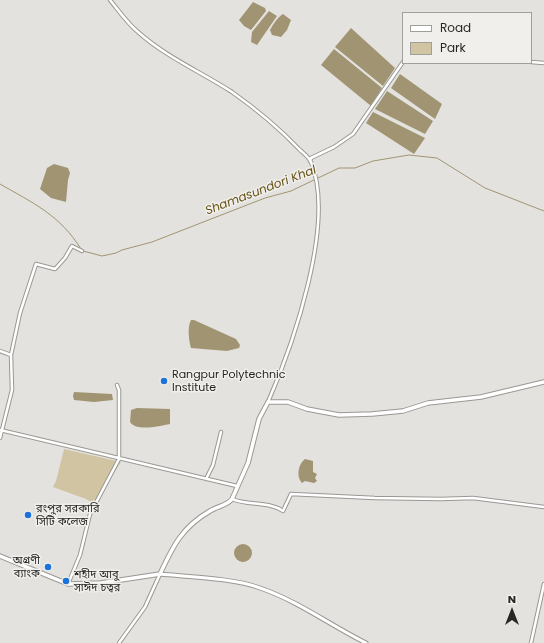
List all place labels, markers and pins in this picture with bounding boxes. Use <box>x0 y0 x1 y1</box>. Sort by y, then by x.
place label: Rangpur Polytechnic Institute <box>172 368 285 394</box>
marker: Rangpur Polytechnic Institute <box>159 376 169 386</box>
place label: রংপুর সরকারি সিটি কলেজ <box>36 502 99 528</box>
marker: রংপুর সরকারি সিটি কলেজ <box>23 510 33 520</box>
place label: অগ্রণী ব্যাংক <box>13 554 40 580</box>
marker: অগ্রণী ব্যাংক <box>43 562 53 572</box>
place label: শহীদ আবু সাঈদ চত্বর <box>74 568 120 594</box>
marker: শহীদ আবু সাঈদ চত্বর <box>61 576 71 586</box>

